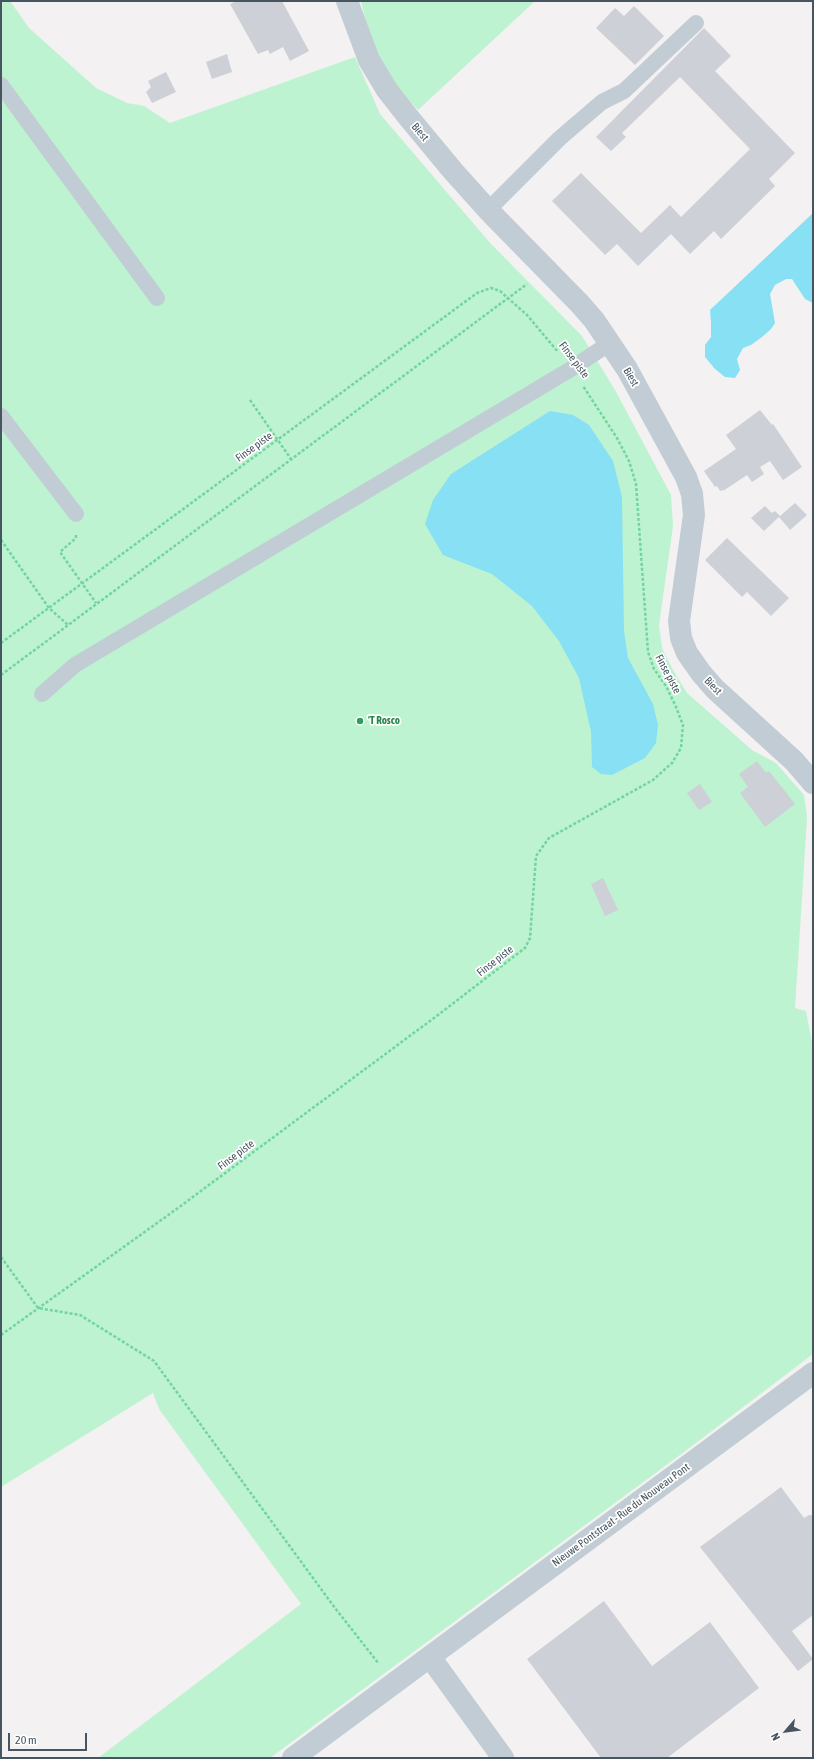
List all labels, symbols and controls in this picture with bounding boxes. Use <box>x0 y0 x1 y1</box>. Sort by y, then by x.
street label: Biest <box>409 120 431 144</box>
street label: Finse piste <box>556 339 592 381</box>
street label: Biest <box>620 365 642 389</box>
street label: Finse piste <box>233 429 275 465</box>
street label: Finse piste <box>652 652 684 696</box>
street label: Biest <box>701 674 725 698</box>
place label: 'T Rosco <box>368 714 400 728</box>
marker: 'T Rosco <box>355 716 365 726</box>
street label: Finse piste <box>474 943 516 979</box>
street label: Finse piste <box>215 1137 257 1173</box>
street label: Nieuwe Pontstraat - Rue du Nouveau Pont <box>550 1461 692 1569</box>
north arrow <box>766 1711 806 1751</box>
scale bar <box>10 1725 89 1751</box>
text: N <box>769 1731 782 1742</box>
text: 20 m <box>15 1733 37 1747</box>

